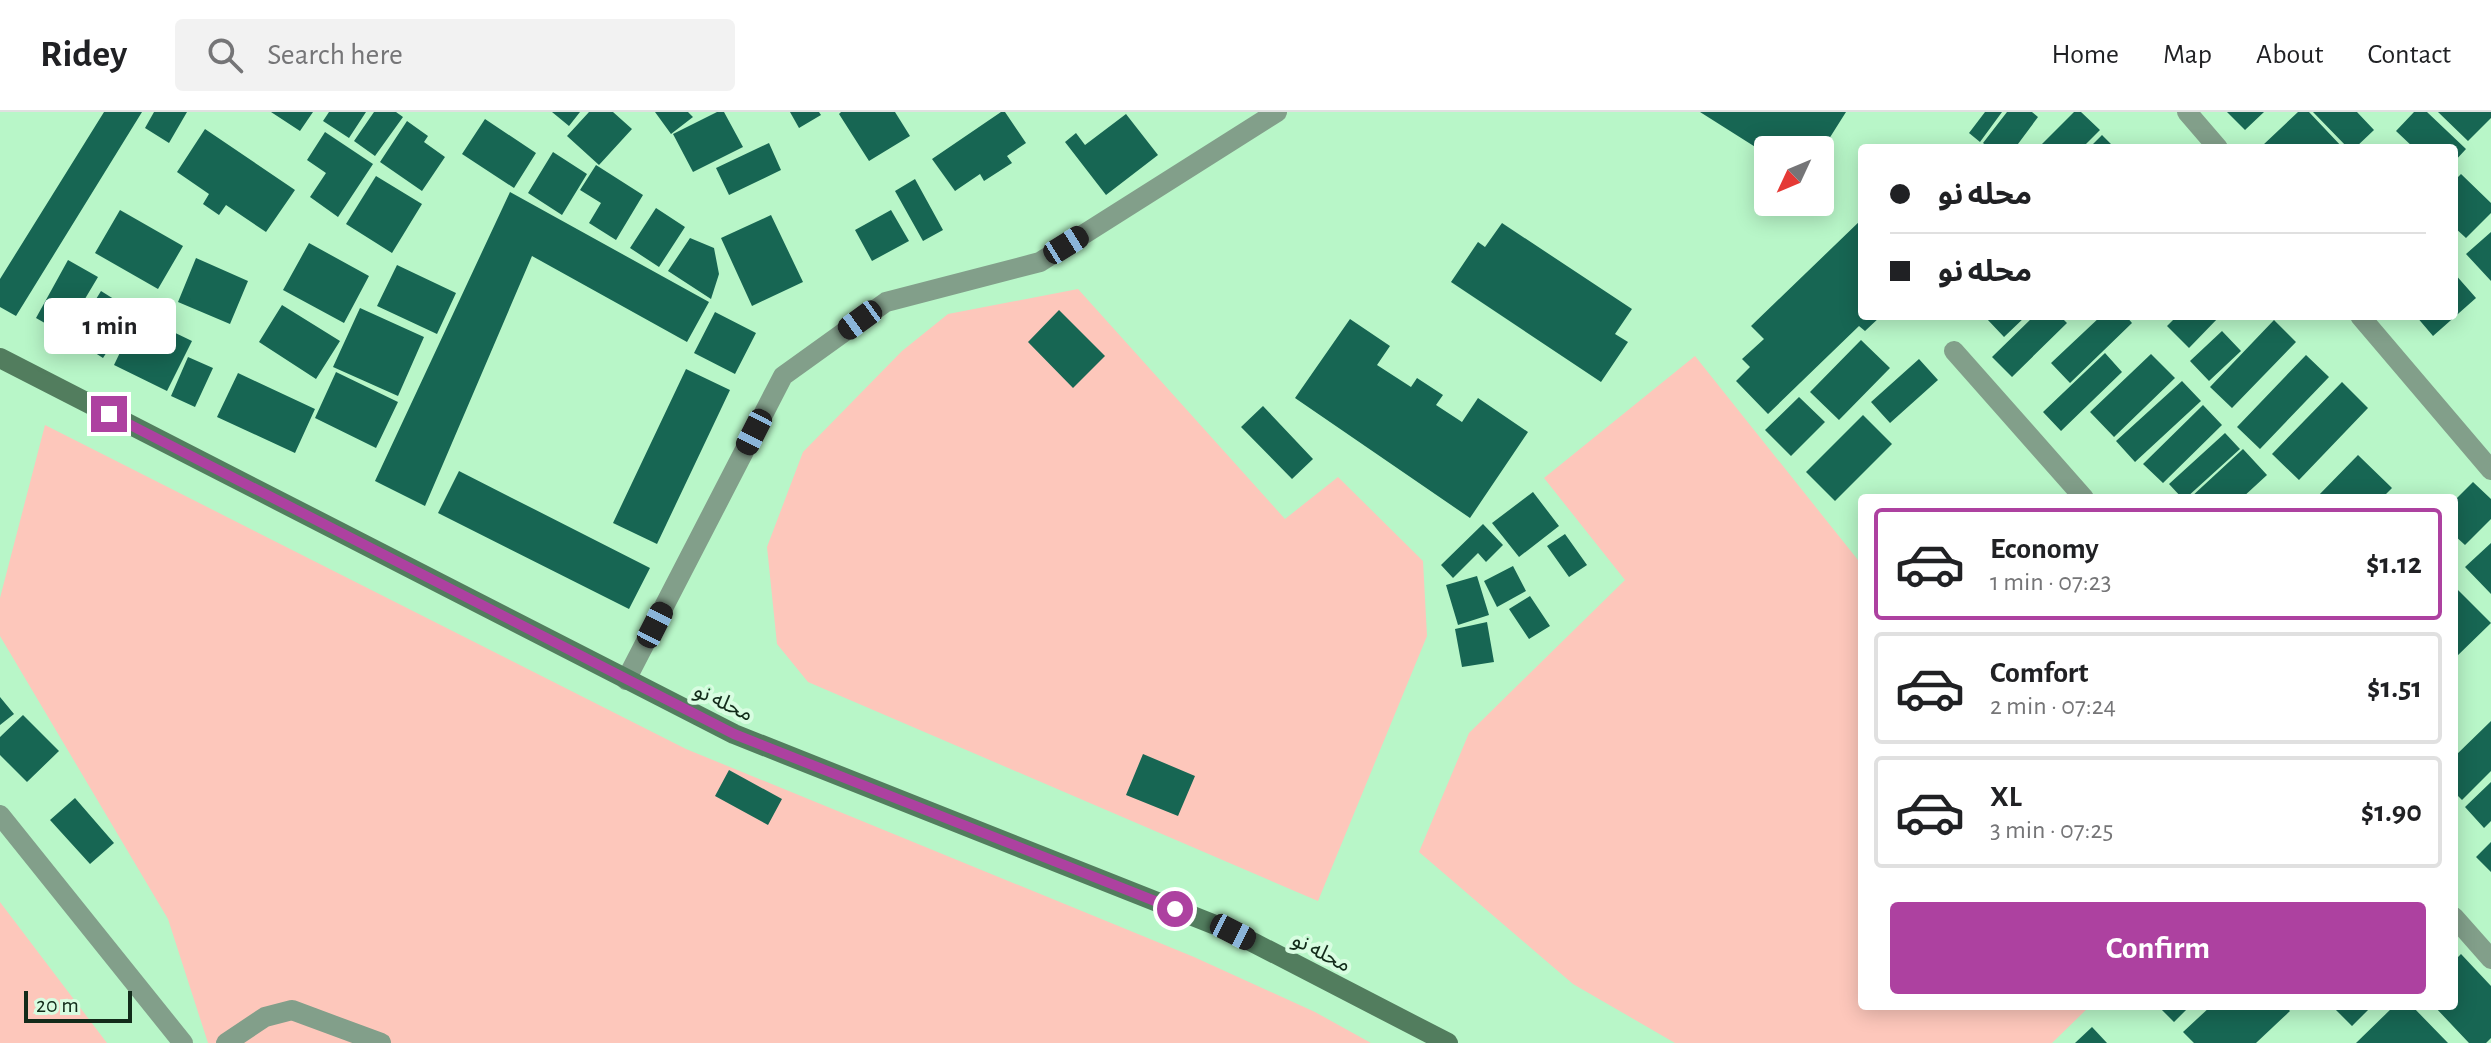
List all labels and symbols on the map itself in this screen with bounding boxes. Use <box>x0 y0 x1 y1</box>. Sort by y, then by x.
north arrow <box>1754 136 1834 216</box>
car <box>1039 222 1093 268</box>
car <box>834 296 886 344</box>
callout: 1 min <box>43 298 175 354</box>
route end <box>91 396 127 432</box>
car <box>732 405 776 459</box>
car <box>633 598 677 652</box>
street label: محله نو <box>690 679 757 726</box>
route start <box>1157 891 1193 927</box>
car <box>1206 910 1260 954</box>
street label: محله نو <box>1288 928 1355 977</box>
scale bar <box>24 987 132 1023</box>

